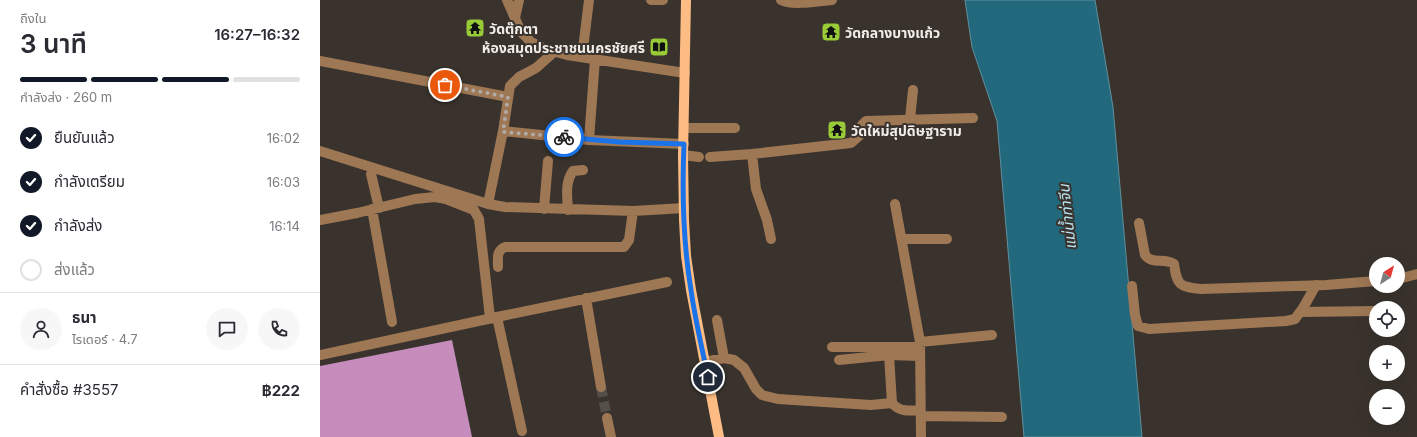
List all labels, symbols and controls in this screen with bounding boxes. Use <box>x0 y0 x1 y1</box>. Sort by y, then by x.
text: ถึงใน <box>20 10 46 26</box>
temple icon: วัดตุ๊กตา <box>464 17 486 39</box>
place label: วัดตุ๊กตา <box>489 20 538 38</box>
temple icon: วัดกลางบางแก้ว <box>820 21 842 43</box>
place label: วัดกลางบางแก้ว <box>845 24 940 41</box>
text: 16:27–16:32 <box>214 25 300 44</box>
text: 3 นาที <box>20 28 87 59</box>
library icon: ห้องสมุดประชาชนนครชัยศรี <box>648 36 670 58</box>
place label: ห้องสมุดประชาชนนครชัยศรี <box>482 39 645 57</box>
pin <box>428 68 462 102</box>
icon: bag <box>434 74 456 96</box>
text: กำลังส่ง · 260 m <box>20 89 112 105</box>
courier <box>544 117 584 157</box>
temple icon: วัดใหม่สุปดิษฐาราม <box>826 119 848 141</box>
place label: วัดใหม่สุปดิษฐาราม <box>851 122 962 140</box>
icon: bike <box>553 126 575 148</box>
icon: check <box>20 127 42 149</box>
text: ยืนยันแล้ว <box>54 128 115 147</box>
text: 16:02 <box>267 130 300 146</box>
icon: check <box>20 171 42 193</box>
text: กำลังเตรียม <box>54 172 125 191</box>
text: 16:03 <box>267 174 300 190</box>
water label: แม่น้ำท่าจีน <box>1053 183 1080 251</box>
icon: check <box>20 215 42 237</box>
text: กำลังส่ง <box>54 216 102 235</box>
text: 16:14 <box>269 218 300 234</box>
north arrow <box>1369 257 1405 293</box>
map controls <box>1369 257 1405 425</box>
text: ส่งแล้ว <box>54 260 95 279</box>
button: locate <box>1369 301 1405 337</box>
button: person <box>20 308 62 350</box>
text: ธนา <box>72 308 97 327</box>
button: chat <box>206 308 248 350</box>
button: phone <box>258 308 300 350</box>
text: ไรเดอร์ · 4.7 <box>72 331 138 347</box>
button: + <box>1369 345 1405 381</box>
pin <box>691 360 725 394</box>
icon: home <box>697 366 719 388</box>
text: คำสั่งซื้อ #3557 <box>20 380 119 399</box>
text: ฿222 <box>262 381 300 400</box>
button: − <box>1369 389 1405 425</box>

